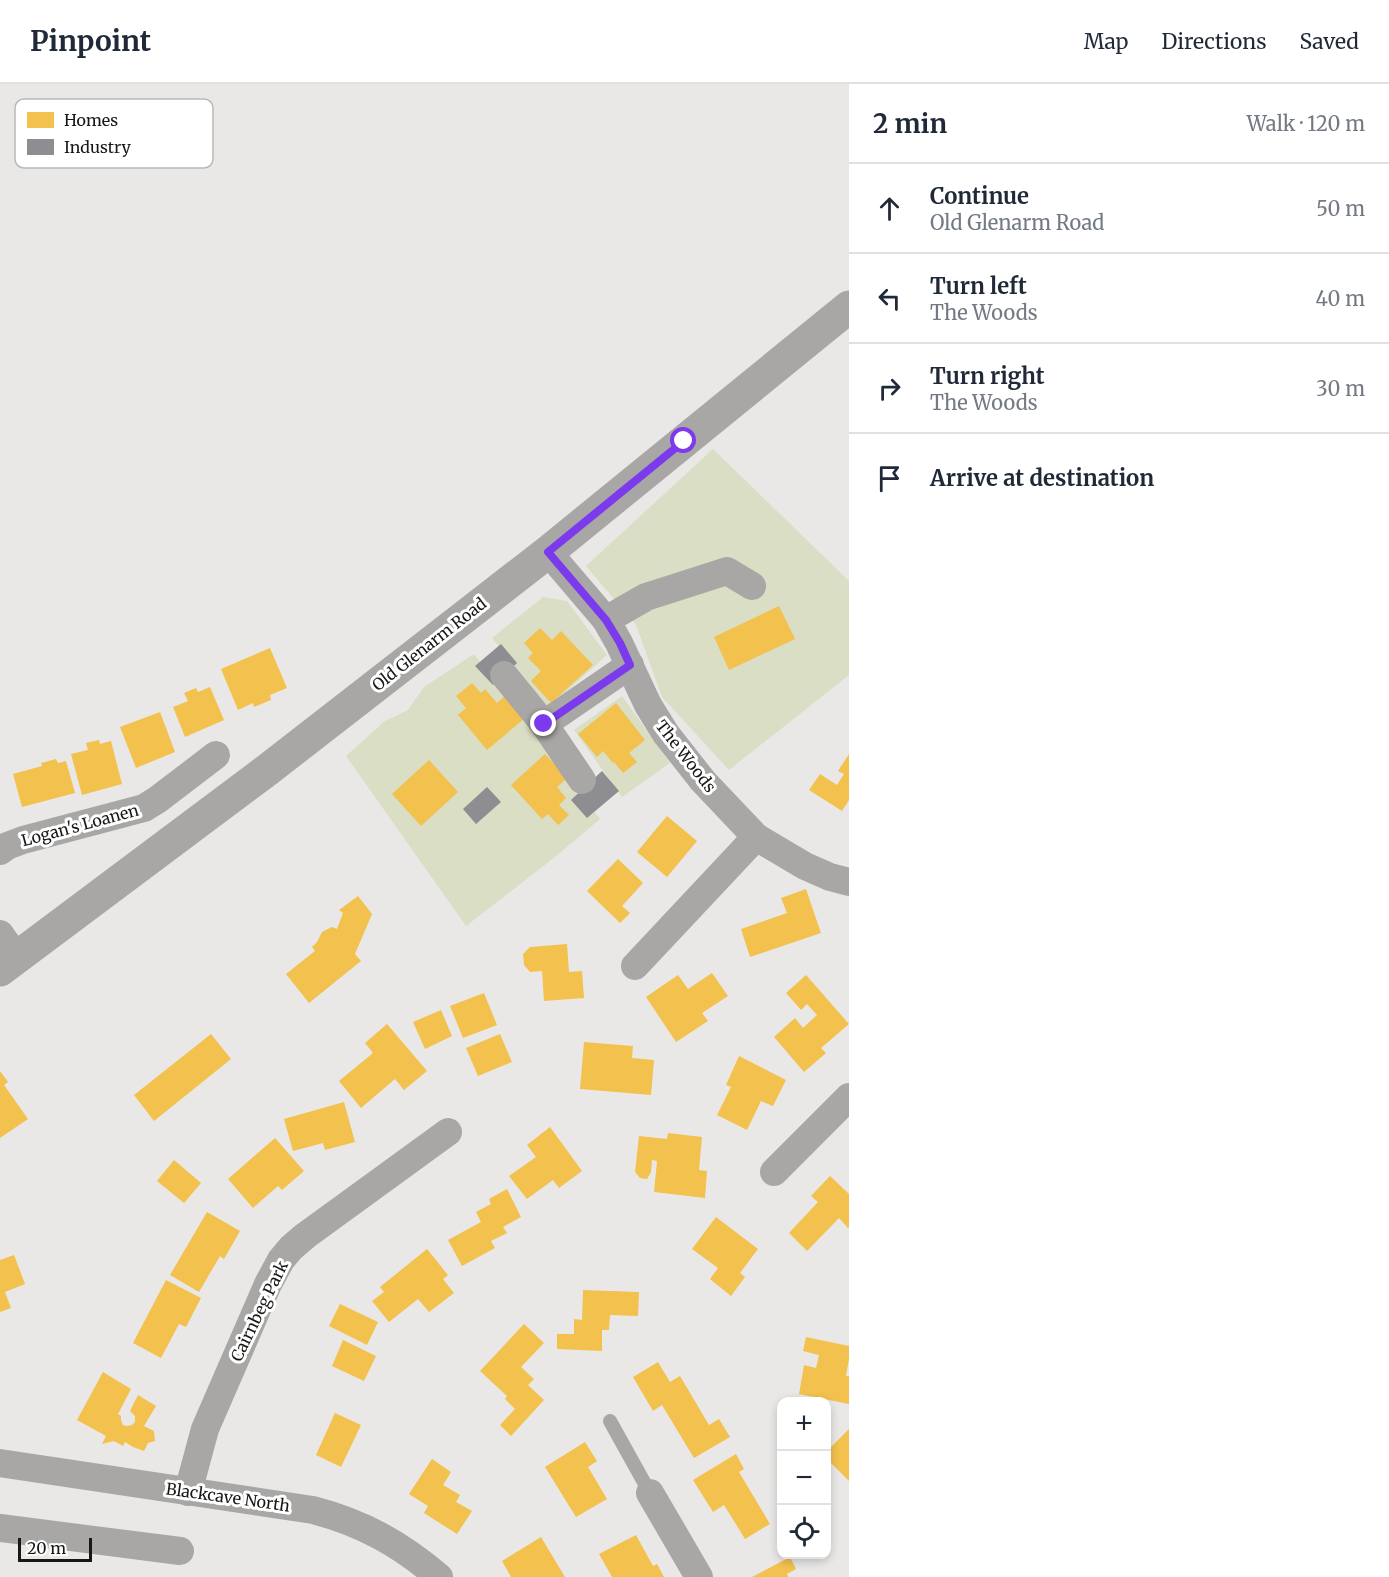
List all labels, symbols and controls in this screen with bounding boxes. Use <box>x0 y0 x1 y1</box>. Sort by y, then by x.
text: Pinpoint <box>30 23 151 59</box>
text: Map <box>1084 28 1128 55</box>
text: Directions <box>1161 28 1266 55</box>
text: Saved <box>1299 28 1359 55</box>
legend <box>15 99 213 168</box>
text: 2 min <box>873 107 947 140</box>
text: Homes <box>64 110 118 130</box>
text: Walk · 120 m <box>1247 111 1365 136</box>
text: Industry <box>64 137 132 157</box>
text: Continue <box>930 182 1029 210</box>
icon: ahead <box>873 192 906 225</box>
text: 50 m <box>1316 196 1365 221</box>
text: Old Glenarm Road <box>930 210 1104 235</box>
text: Turn left <box>930 272 1027 300</box>
icon: left <box>873 282 906 315</box>
text: 40 m <box>1315 286 1365 311</box>
text: The Woods <box>930 300 1038 325</box>
text: Turn right <box>930 362 1044 390</box>
icon: right <box>873 372 906 405</box>
text: 30 m <box>1316 376 1365 401</box>
text: The Woods <box>930 390 1038 415</box>
route start <box>670 427 696 453</box>
icon: arrive <box>873 462 906 495</box>
text: Arrive at destination <box>930 464 1154 492</box>
street label: Old Glenarm Road <box>368 593 490 695</box>
route end <box>530 710 556 736</box>
street label: The Woods <box>652 716 720 796</box>
street label: Logan's Loanen <box>19 800 141 850</box>
street label: Cairnbeg Park <box>226 1257 292 1365</box>
map controls <box>777 1397 831 1559</box>
button: + <box>777 1397 831 1451</box>
button: − <box>777 1451 831 1505</box>
street label: Blackcave North <box>165 1478 292 1516</box>
button: locate <box>777 1505 831 1559</box>
scale bar <box>18 1535 92 1562</box>
text: 20 m <box>27 1538 66 1558</box>

